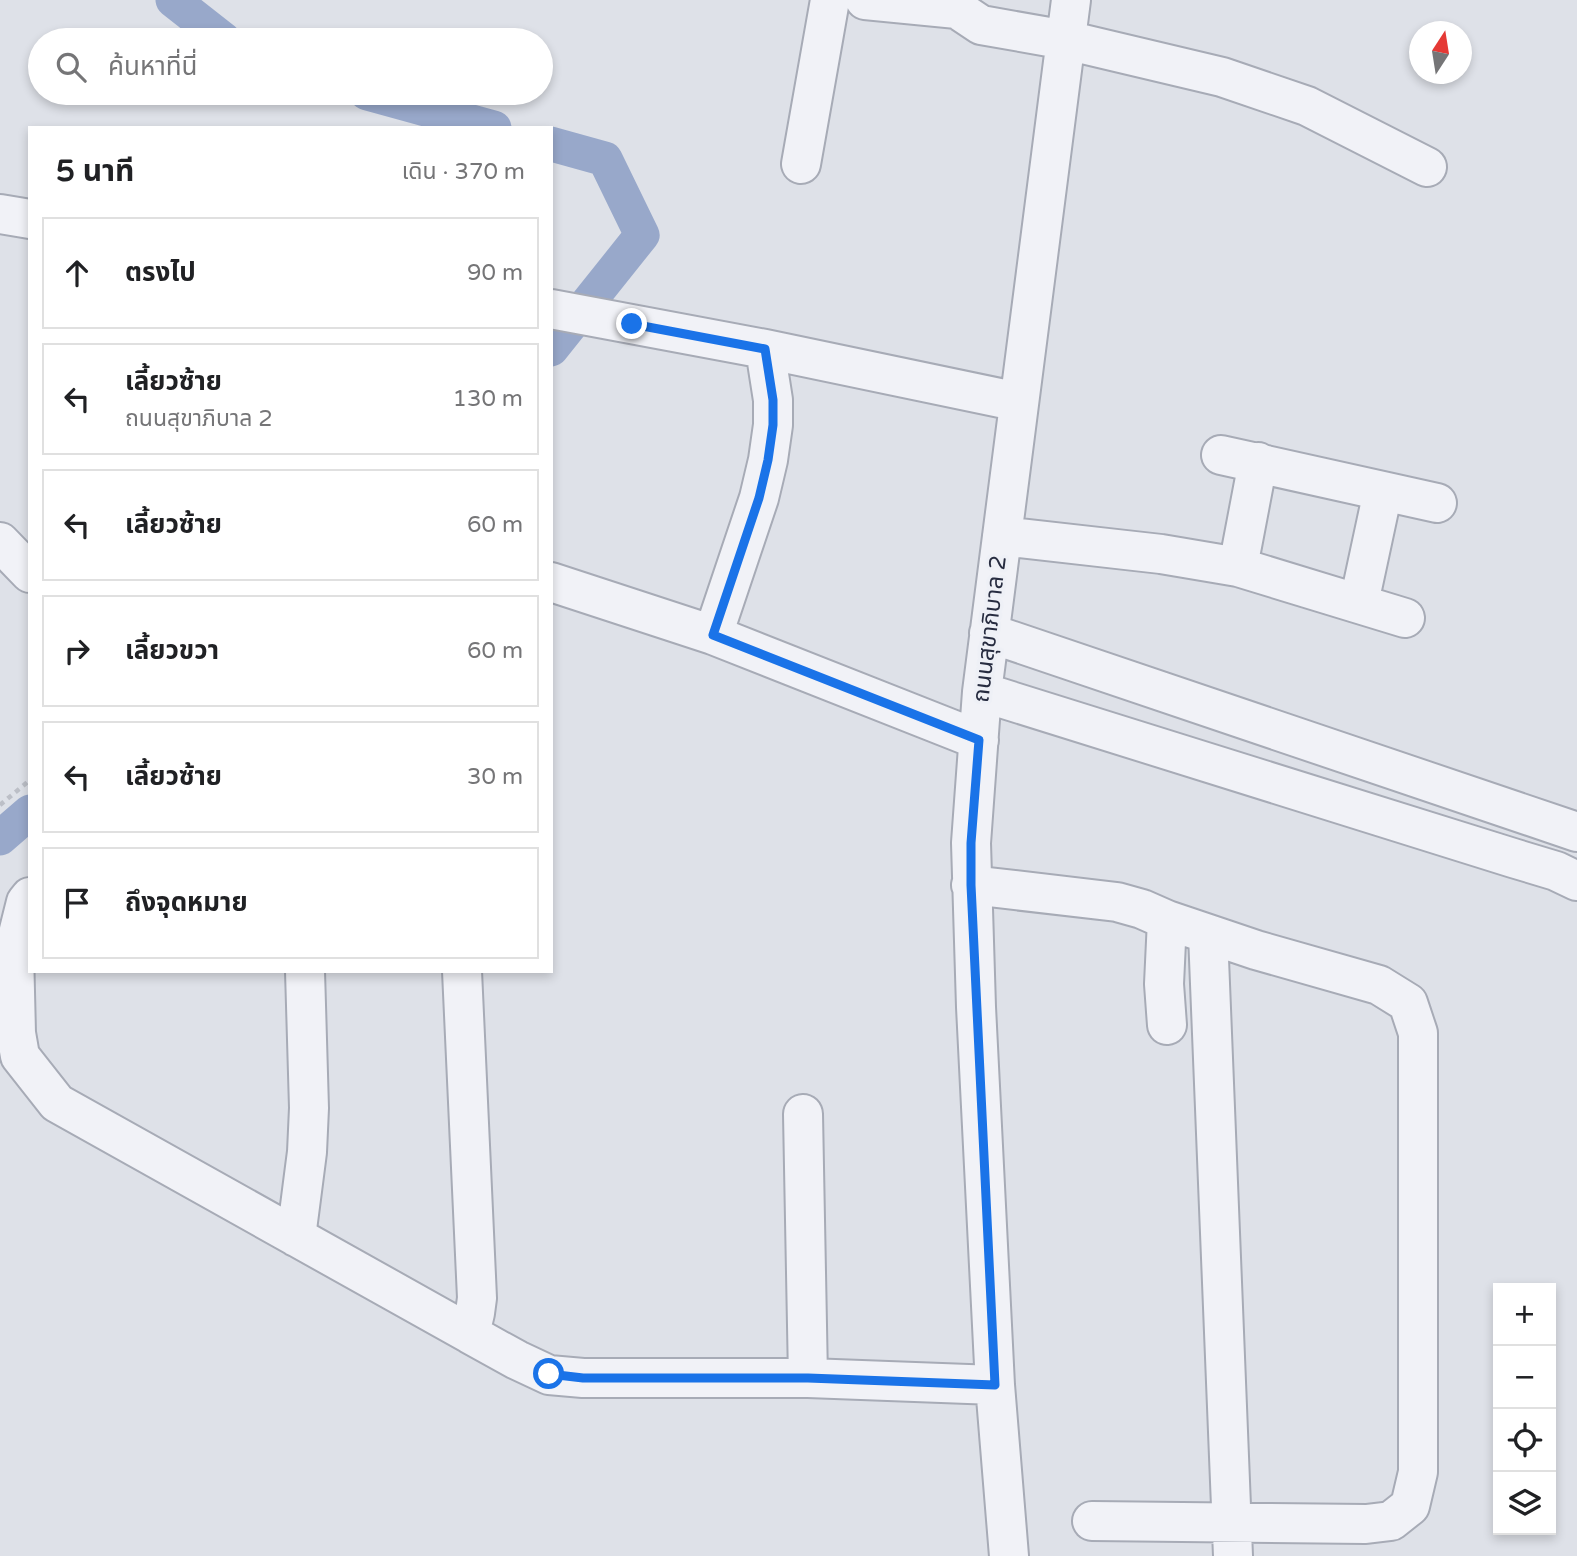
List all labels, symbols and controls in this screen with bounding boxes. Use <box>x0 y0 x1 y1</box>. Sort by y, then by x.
north arrow <box>1409 21 1472 84</box>
search box <box>28 28 553 105</box>
icon: search <box>52 48 90 86</box>
text: ค้นหาที่นี่ <box>108 51 198 82</box>
text: 5 นาที <box>56 153 134 190</box>
text: เดิน · 370 m <box>402 158 525 186</box>
icon: ahead <box>58 254 96 292</box>
text: ตรงไป <box>125 257 196 288</box>
text: 90 m <box>467 259 523 287</box>
route end <box>616 308 647 339</box>
text: เลี้ยวซ้าย <box>125 366 222 397</box>
icon: left <box>58 380 96 418</box>
text: 130 m <box>453 385 523 413</box>
text: ถนนสุขาภิบาล 2 <box>125 405 273 433</box>
icon: left <box>58 506 96 544</box>
text: เลี้ยวซ้าย <box>125 509 222 540</box>
text: 60 m <box>467 511 523 539</box>
street label: ถนนสุขาภิบาล 2 <box>967 554 1013 704</box>
icon: right <box>58 632 96 670</box>
text: เลี้ยวขวา <box>125 635 219 666</box>
text: 60 m <box>467 637 523 665</box>
icon: left <box>58 758 96 796</box>
text: เลี้ยวซ้าย <box>125 761 222 792</box>
text: 30 m <box>467 763 523 791</box>
icon: arrive <box>58 884 96 922</box>
text: ถึงจุดหมาย <box>125 887 248 918</box>
map controls <box>1493 1283 1556 1535</box>
button: + <box>1493 1283 1556 1346</box>
button: − <box>1493 1346 1556 1409</box>
route start <box>533 1358 564 1389</box>
button: locate <box>1493 1409 1556 1472</box>
button: layers <box>1493 1472 1556 1535</box>

